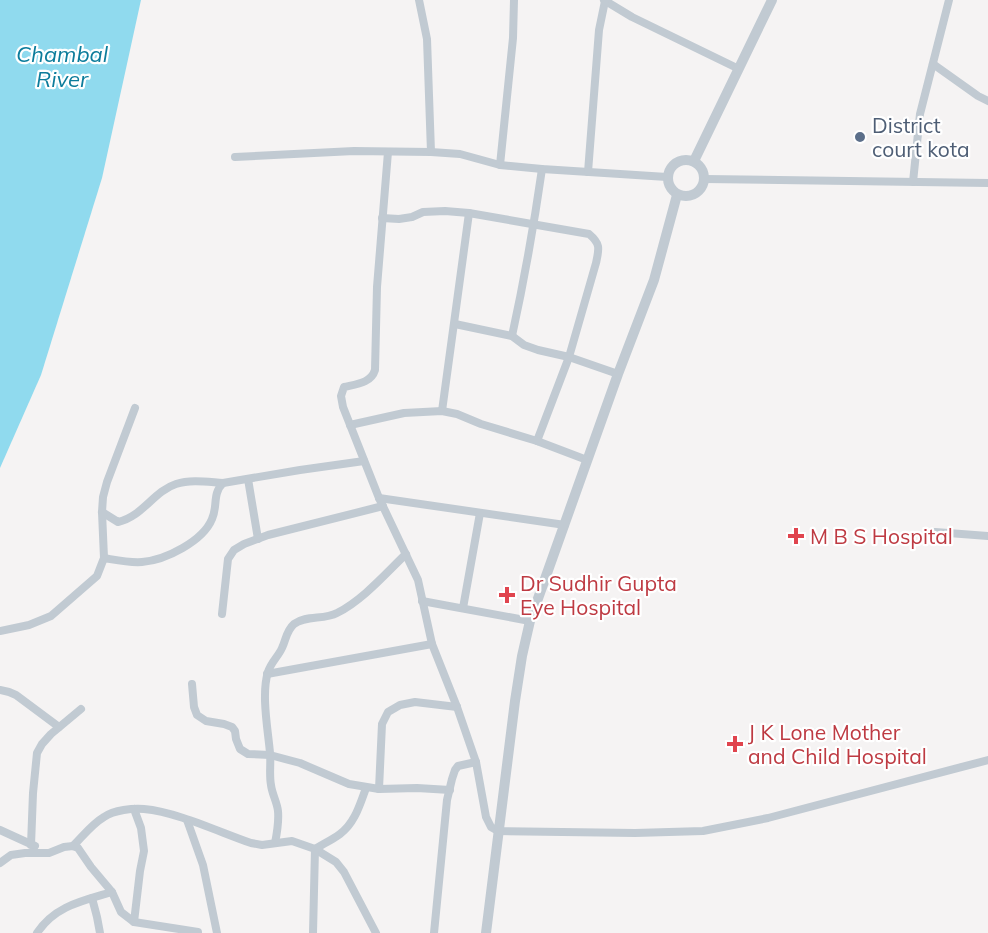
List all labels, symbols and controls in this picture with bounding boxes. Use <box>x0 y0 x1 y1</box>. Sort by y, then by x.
water label: Chambal River <box>16 40 109 93</box>
place label: District court kota <box>872 112 970 162</box>
marker: District court kota <box>853 130 867 144</box>
place label: M B S Hospital <box>810 523 953 549</box>
marker: M B S Hospital <box>787 527 805 545</box>
place label: Dr Sudhir Gupta Eye Hospital <box>520 570 677 620</box>
marker: Dr Sudhir Gupta Eye Hospital <box>498 586 516 604</box>
place label: J K Lone Mother and Child Hospital <box>748 719 927 769</box>
marker: J K Lone Mother and Child Hospital <box>726 735 744 753</box>

